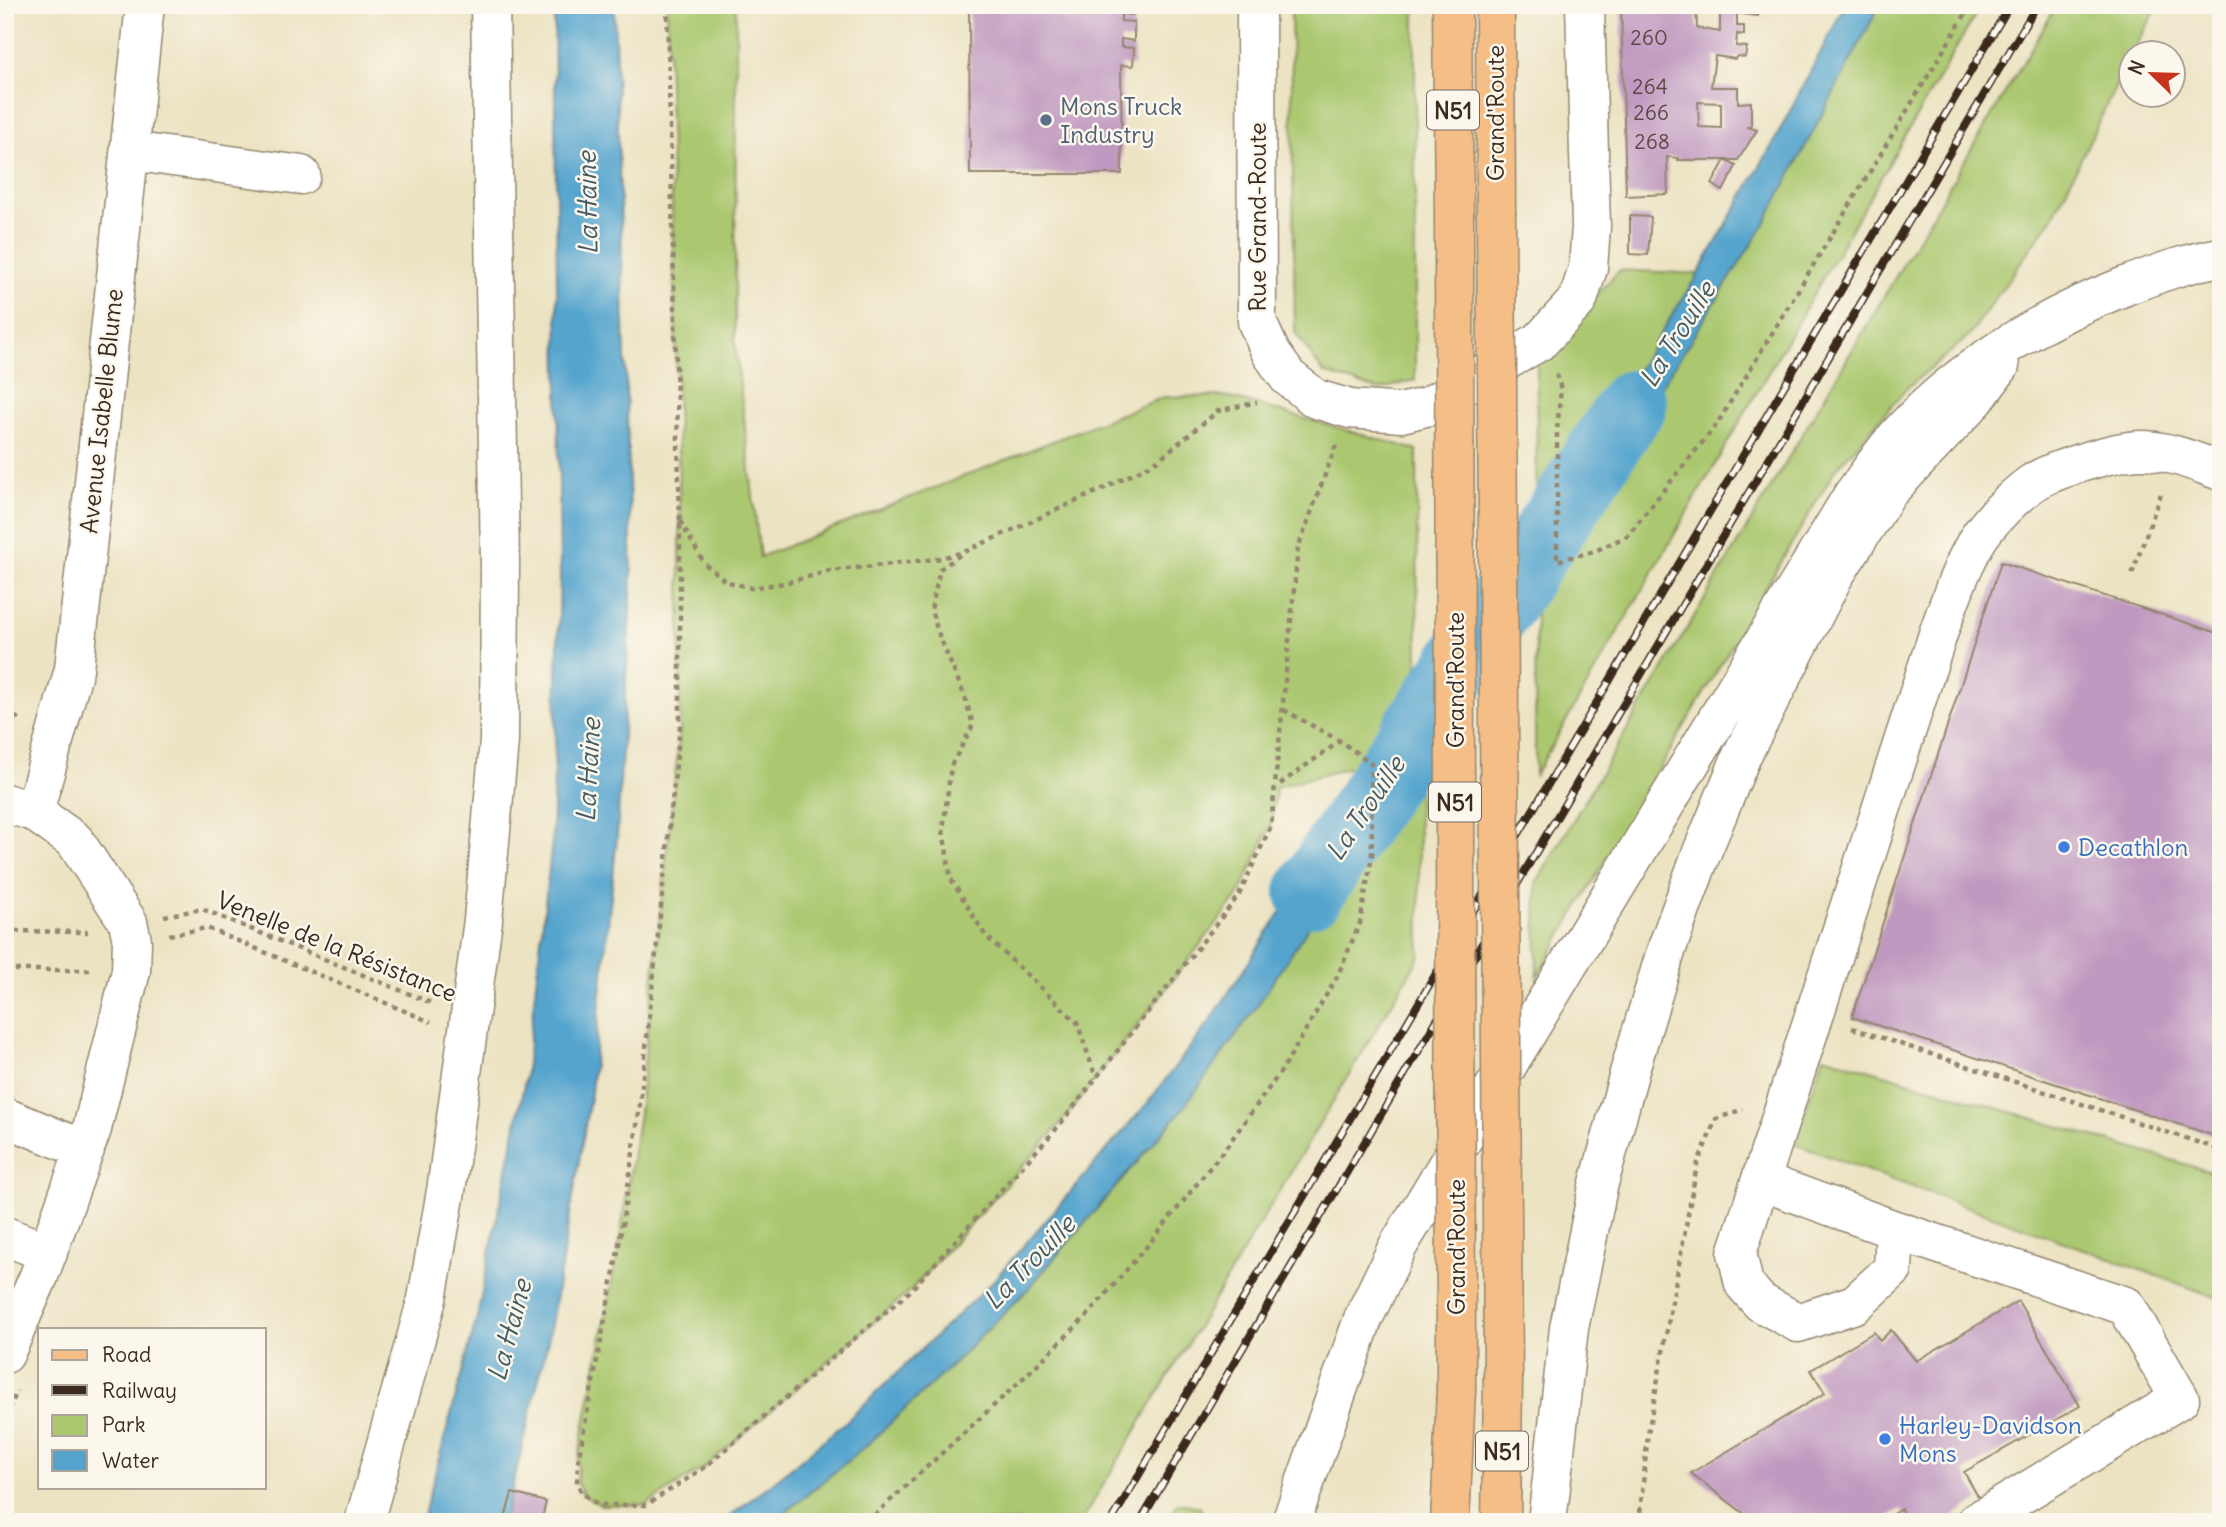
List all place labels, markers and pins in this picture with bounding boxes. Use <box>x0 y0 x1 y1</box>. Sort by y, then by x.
place label: Mons Truck Industry <box>1060 91 1182 149</box>
marker: Mons Truck Industry <box>1038 112 1054 128</box>
place label: Decathlon <box>2078 832 2188 862</box>
marker: Decathlon <box>2056 839 2072 855</box>
place label: Harley-Davidson Mons <box>1899 1410 2082 1468</box>
marker: Harley-Davidson Mons <box>1877 1431 1893 1447</box>

